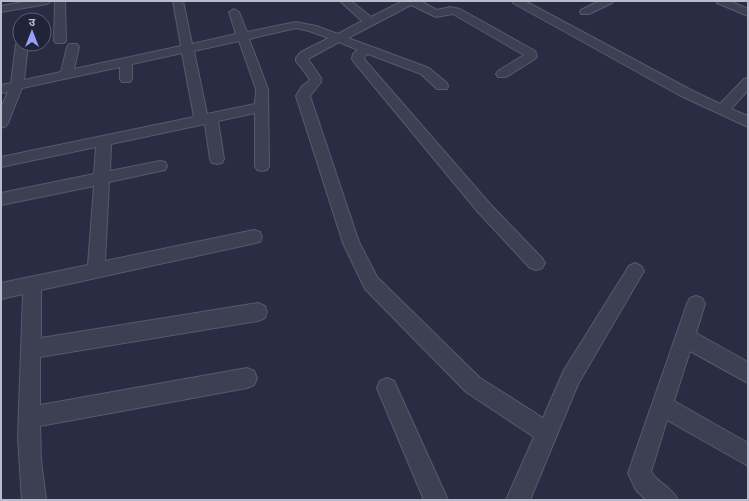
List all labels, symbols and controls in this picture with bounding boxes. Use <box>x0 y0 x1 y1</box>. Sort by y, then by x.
north arrow <box>12 12 52 52</box>
text: उ <box>29 15 36 29</box>

